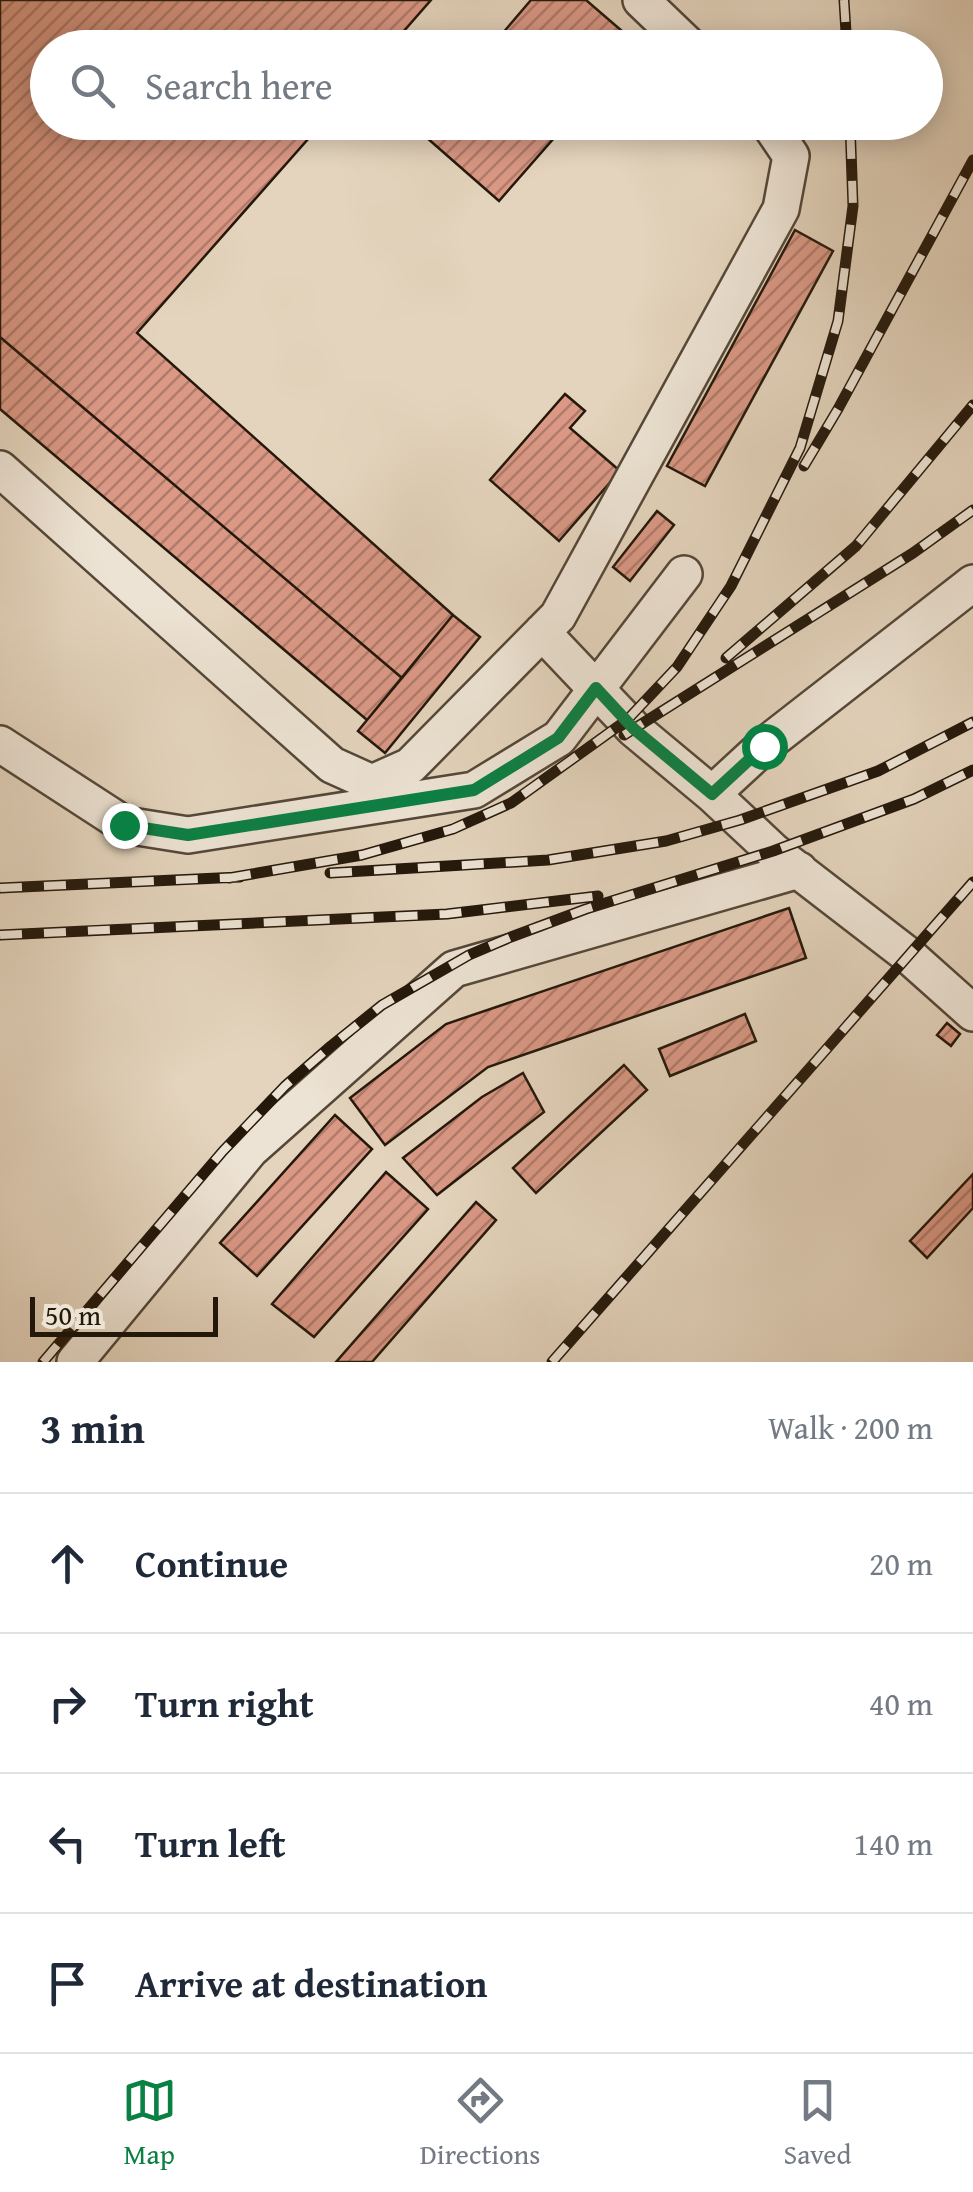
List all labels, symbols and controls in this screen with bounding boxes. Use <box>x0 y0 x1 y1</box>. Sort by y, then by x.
search box <box>30 30 943 140</box>
text: Search here <box>145 57 333 113</box>
icon: search <box>65 58 120 113</box>
route start <box>742 724 788 770</box>
route end <box>102 803 148 849</box>
scale bar <box>30 1292 218 1336</box>
text: 50 m <box>45 1294 101 1335</box>
text: 3 min <box>40 1397 145 1458</box>
text: Walk · 200 m <box>768 1404 933 1451</box>
text: Continue <box>135 1535 288 1591</box>
icon: ahead <box>40 1536 95 1591</box>
text: 20 m <box>869 1540 933 1587</box>
text: Turn right <box>135 1675 314 1731</box>
icon: right <box>40 1676 95 1731</box>
text: 40 m <box>869 1680 933 1727</box>
text: Turn left <box>135 1815 286 1871</box>
icon: left <box>40 1816 95 1871</box>
text: 140 m <box>854 1820 933 1867</box>
text: Arrive at destination <box>135 1955 488 2011</box>
icon: arrive <box>40 1956 95 2011</box>
tab: Map <box>122 2073 177 2174</box>
tab: Directions <box>420 2073 540 2174</box>
tab: Saved <box>784 2073 851 2174</box>

